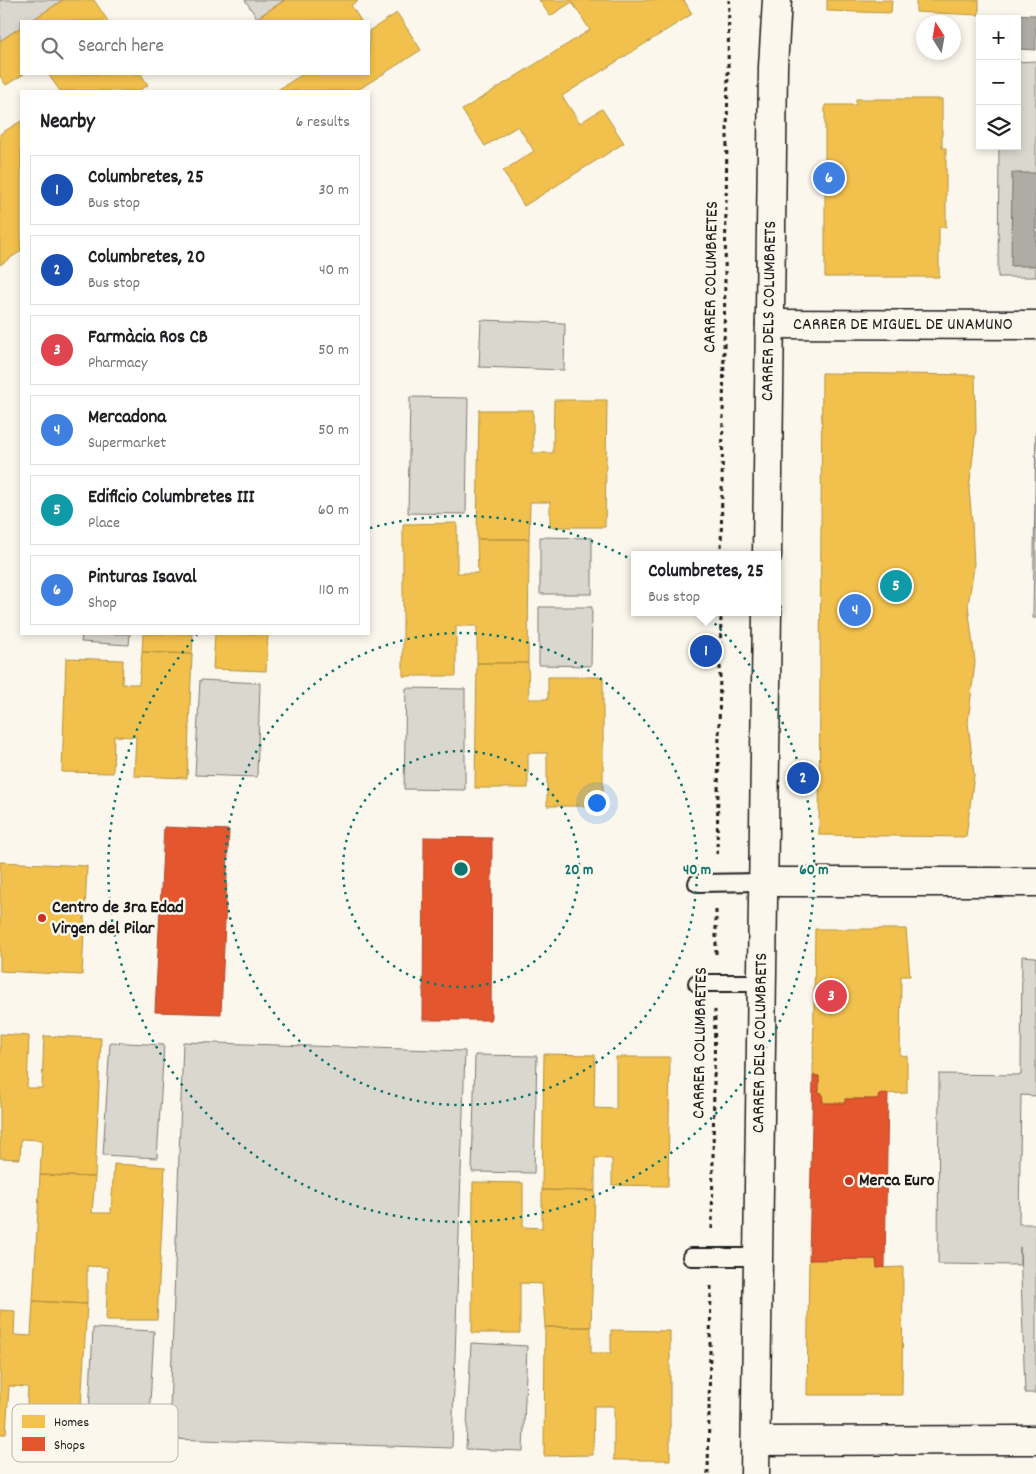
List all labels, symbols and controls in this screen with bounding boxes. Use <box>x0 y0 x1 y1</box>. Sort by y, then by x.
north arrow <box>916 15 961 60</box>
map controls <box>976 15 1021 150</box>
button: + <box>976 15 1021 60</box>
search box <box>20 20 370 75</box>
icon: search <box>38 34 66 62</box>
text: Search here <box>78 34 164 61</box>
button: − <box>976 60 1021 105</box>
button: layers <box>976 105 1021 150</box>
text: Nearby <box>40 108 95 138</box>
text: 6 results <box>295 111 350 134</box>
pin: 6 <box>813 159 845 197</box>
text: Columbretes, 25 <box>88 165 204 192</box>
text: 1 <box>55 179 59 202</box>
text: 30 m <box>319 179 349 202</box>
text: Bus stop <box>88 192 140 215</box>
street label: CARRER COLUMBRETES <box>698 201 726 353</box>
street label: CARRER DELS COLUMBRETS <box>756 220 784 402</box>
text: Columbretes, 20 <box>88 245 205 272</box>
text: 2 <box>54 259 61 282</box>
text: 40 m <box>319 259 349 282</box>
text: Bus stop <box>88 272 140 295</box>
street label: CARRER DE MIGUEL DE UNAMUNO <box>793 313 1013 338</box>
text: Farmàcia Ros CB <box>88 325 208 352</box>
text: 3 <box>53 339 61 362</box>
text: 50 m <box>318 339 349 362</box>
text: Pharmacy <box>88 352 147 375</box>
text: Mercadona <box>88 405 166 432</box>
text: 4 <box>54 419 60 442</box>
text: 50 m <box>318 419 349 442</box>
text: Supermarket <box>88 432 166 455</box>
text: Edificio Columbretes III <box>88 485 254 512</box>
text: 5 <box>53 499 61 522</box>
text: 60 m <box>318 499 349 522</box>
text: Place <box>88 512 120 535</box>
popup <box>631 551 781 616</box>
text: Columbretes, 25 <box>648 559 764 586</box>
text: Pinturas Isaval <box>88 565 197 592</box>
pin: 5 <box>880 567 912 605</box>
text: 6 <box>53 579 61 602</box>
text: 110 m <box>319 579 349 602</box>
text: Bus stop <box>648 586 700 609</box>
pin: 4 <box>839 591 871 629</box>
text: Shop <box>88 592 117 615</box>
pin: 1 <box>690 632 722 670</box>
pin: 2 <box>787 759 819 797</box>
your location <box>584 790 610 816</box>
centre of rings <box>452 860 470 878</box>
text: 20 m <box>565 860 593 882</box>
text: 40 m <box>683 860 711 882</box>
text: 60 m <box>799 860 829 882</box>
place label: Centro de 3ra Edad Virgen del Pilar <box>52 896 184 942</box>
marker: Centro de 3ra Edad Virgen del Pilar <box>36 912 48 924</box>
street label: CARRER DELS COLUMBRETS <box>747 952 775 1134</box>
street label: CARRER COLUMBRETES <box>687 967 715 1119</box>
pin: 3 <box>815 977 847 1015</box>
place label: Merca Euro <box>859 1169 935 1194</box>
marker: Merca Euro <box>843 1175 855 1187</box>
legend <box>12 1404 178 1462</box>
text: Homes <box>54 1413 89 1433</box>
text: Shops <box>54 1436 85 1456</box>

